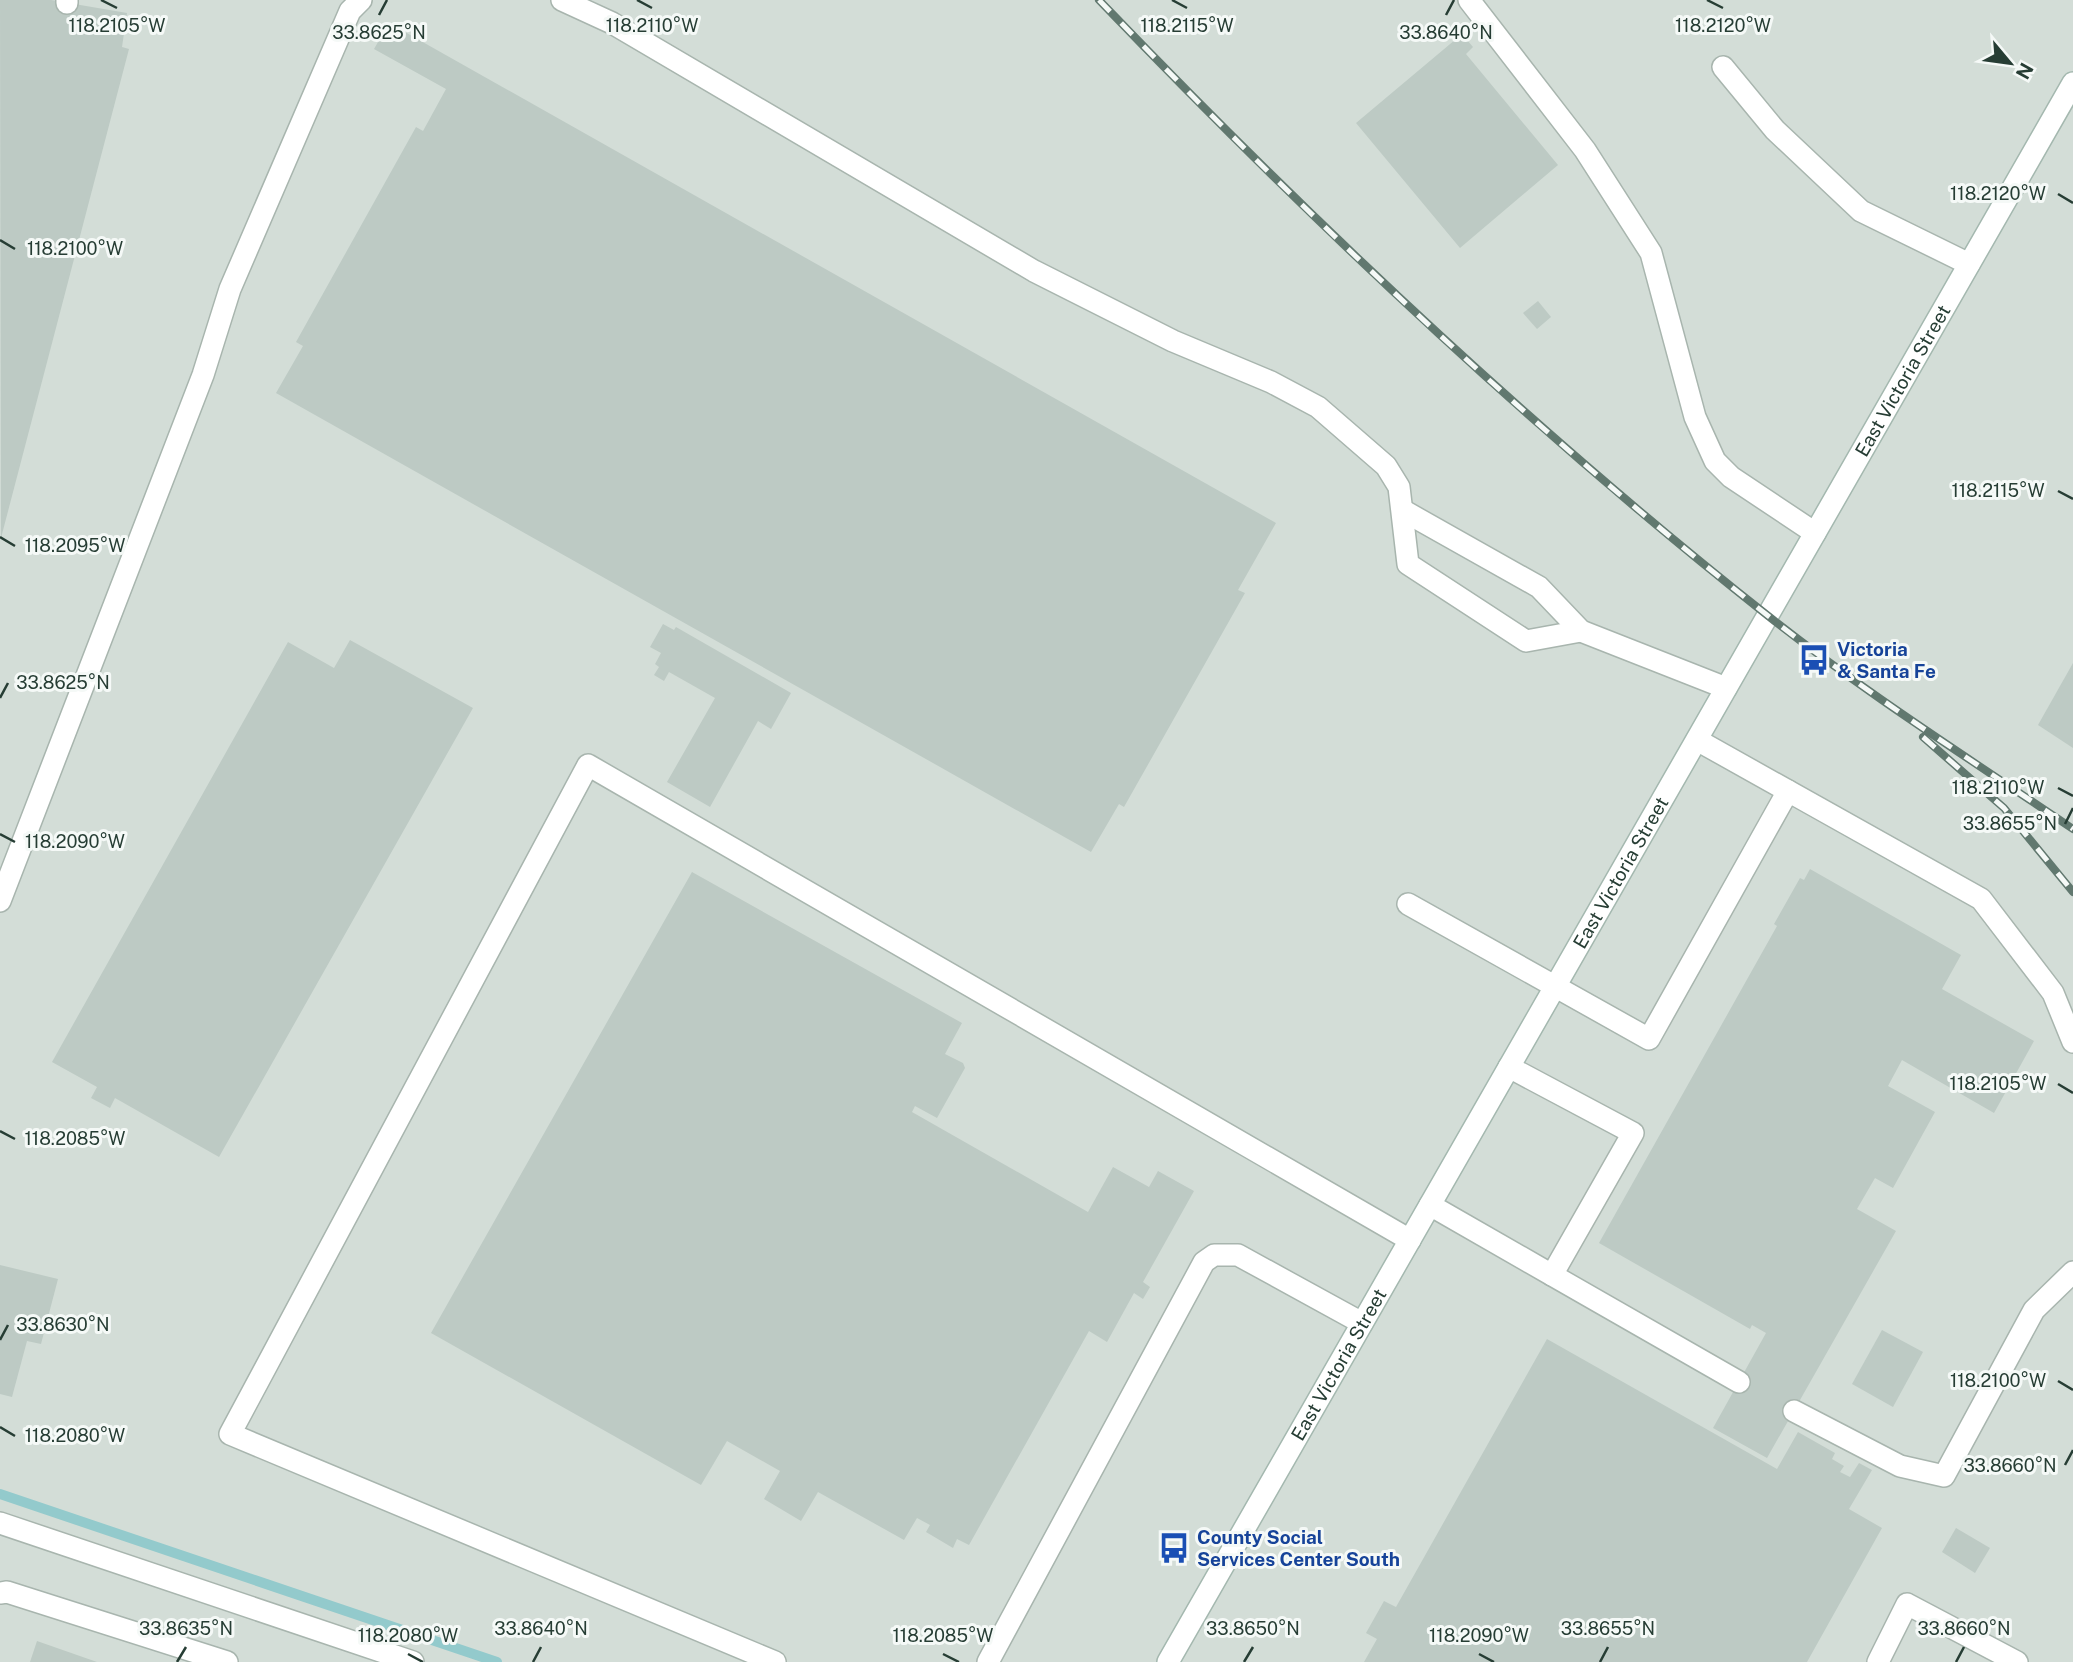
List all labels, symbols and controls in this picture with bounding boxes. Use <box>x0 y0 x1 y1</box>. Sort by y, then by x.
text: 118.2105°W <box>69 15 165 36</box>
text: 118.2110°W <box>606 15 698 36</box>
text: 118.2115°W <box>1140 15 1234 36</box>
text: 118.2120°W <box>1675 15 1771 36</box>
text: 33.8625°N <box>332 22 426 43</box>
text: 33.8640°N <box>1399 22 1493 43</box>
north arrow <box>1975 28 2045 98</box>
text: N <box>2012 59 2038 83</box>
text: 118.2120°W <box>1950 183 2046 204</box>
text: 118.2100°W <box>27 238 123 259</box>
street label: East Victoria Street <box>1850 301 1955 460</box>
text: 118.2115°W <box>1951 480 2045 501</box>
text: 118.2095°W <box>25 535 125 556</box>
place label: Victoria & Santa Fe <box>1837 638 1936 682</box>
bus stop icon: Victoria & Santa Fe <box>1797 643 1831 677</box>
text: 33.8625°N <box>16 672 110 693</box>
text: 118.2110°W <box>1952 777 2044 798</box>
street label: East Victoria Street <box>1568 793 1673 952</box>
text: 33.8655°N <box>1963 813 2057 834</box>
text: 118.2090°W <box>25 831 125 852</box>
text: 118.2105°W <box>1950 1073 2046 1094</box>
text: 118.2085°W <box>24 1128 126 1149</box>
street label: East Victoria Street <box>1286 1285 1391 1444</box>
text: 33.8630°N <box>16 1314 110 1335</box>
text: 118.2100°W <box>1950 1370 2046 1391</box>
text: 118.2080°W <box>25 1425 125 1446</box>
text: 33.8660°N <box>1963 1455 2057 1476</box>
place label: County Social Services Center South <box>1197 1526 1400 1570</box>
bus stop icon: County Social Services Center South <box>1157 1531 1191 1565</box>
text: 33.8635°N <box>139 1618 233 1639</box>
text: 33.8640°N <box>494 1618 588 1639</box>
text: 33.8650°N <box>1206 1618 1300 1639</box>
text: 33.8655°N <box>1561 1618 1655 1639</box>
text: 33.8660°N <box>1917 1618 2011 1639</box>
text: 118.2080°W <box>358 1625 458 1646</box>
text: 118.2085°W <box>892 1625 994 1646</box>
text: 118.2090°W <box>1429 1625 1529 1646</box>

